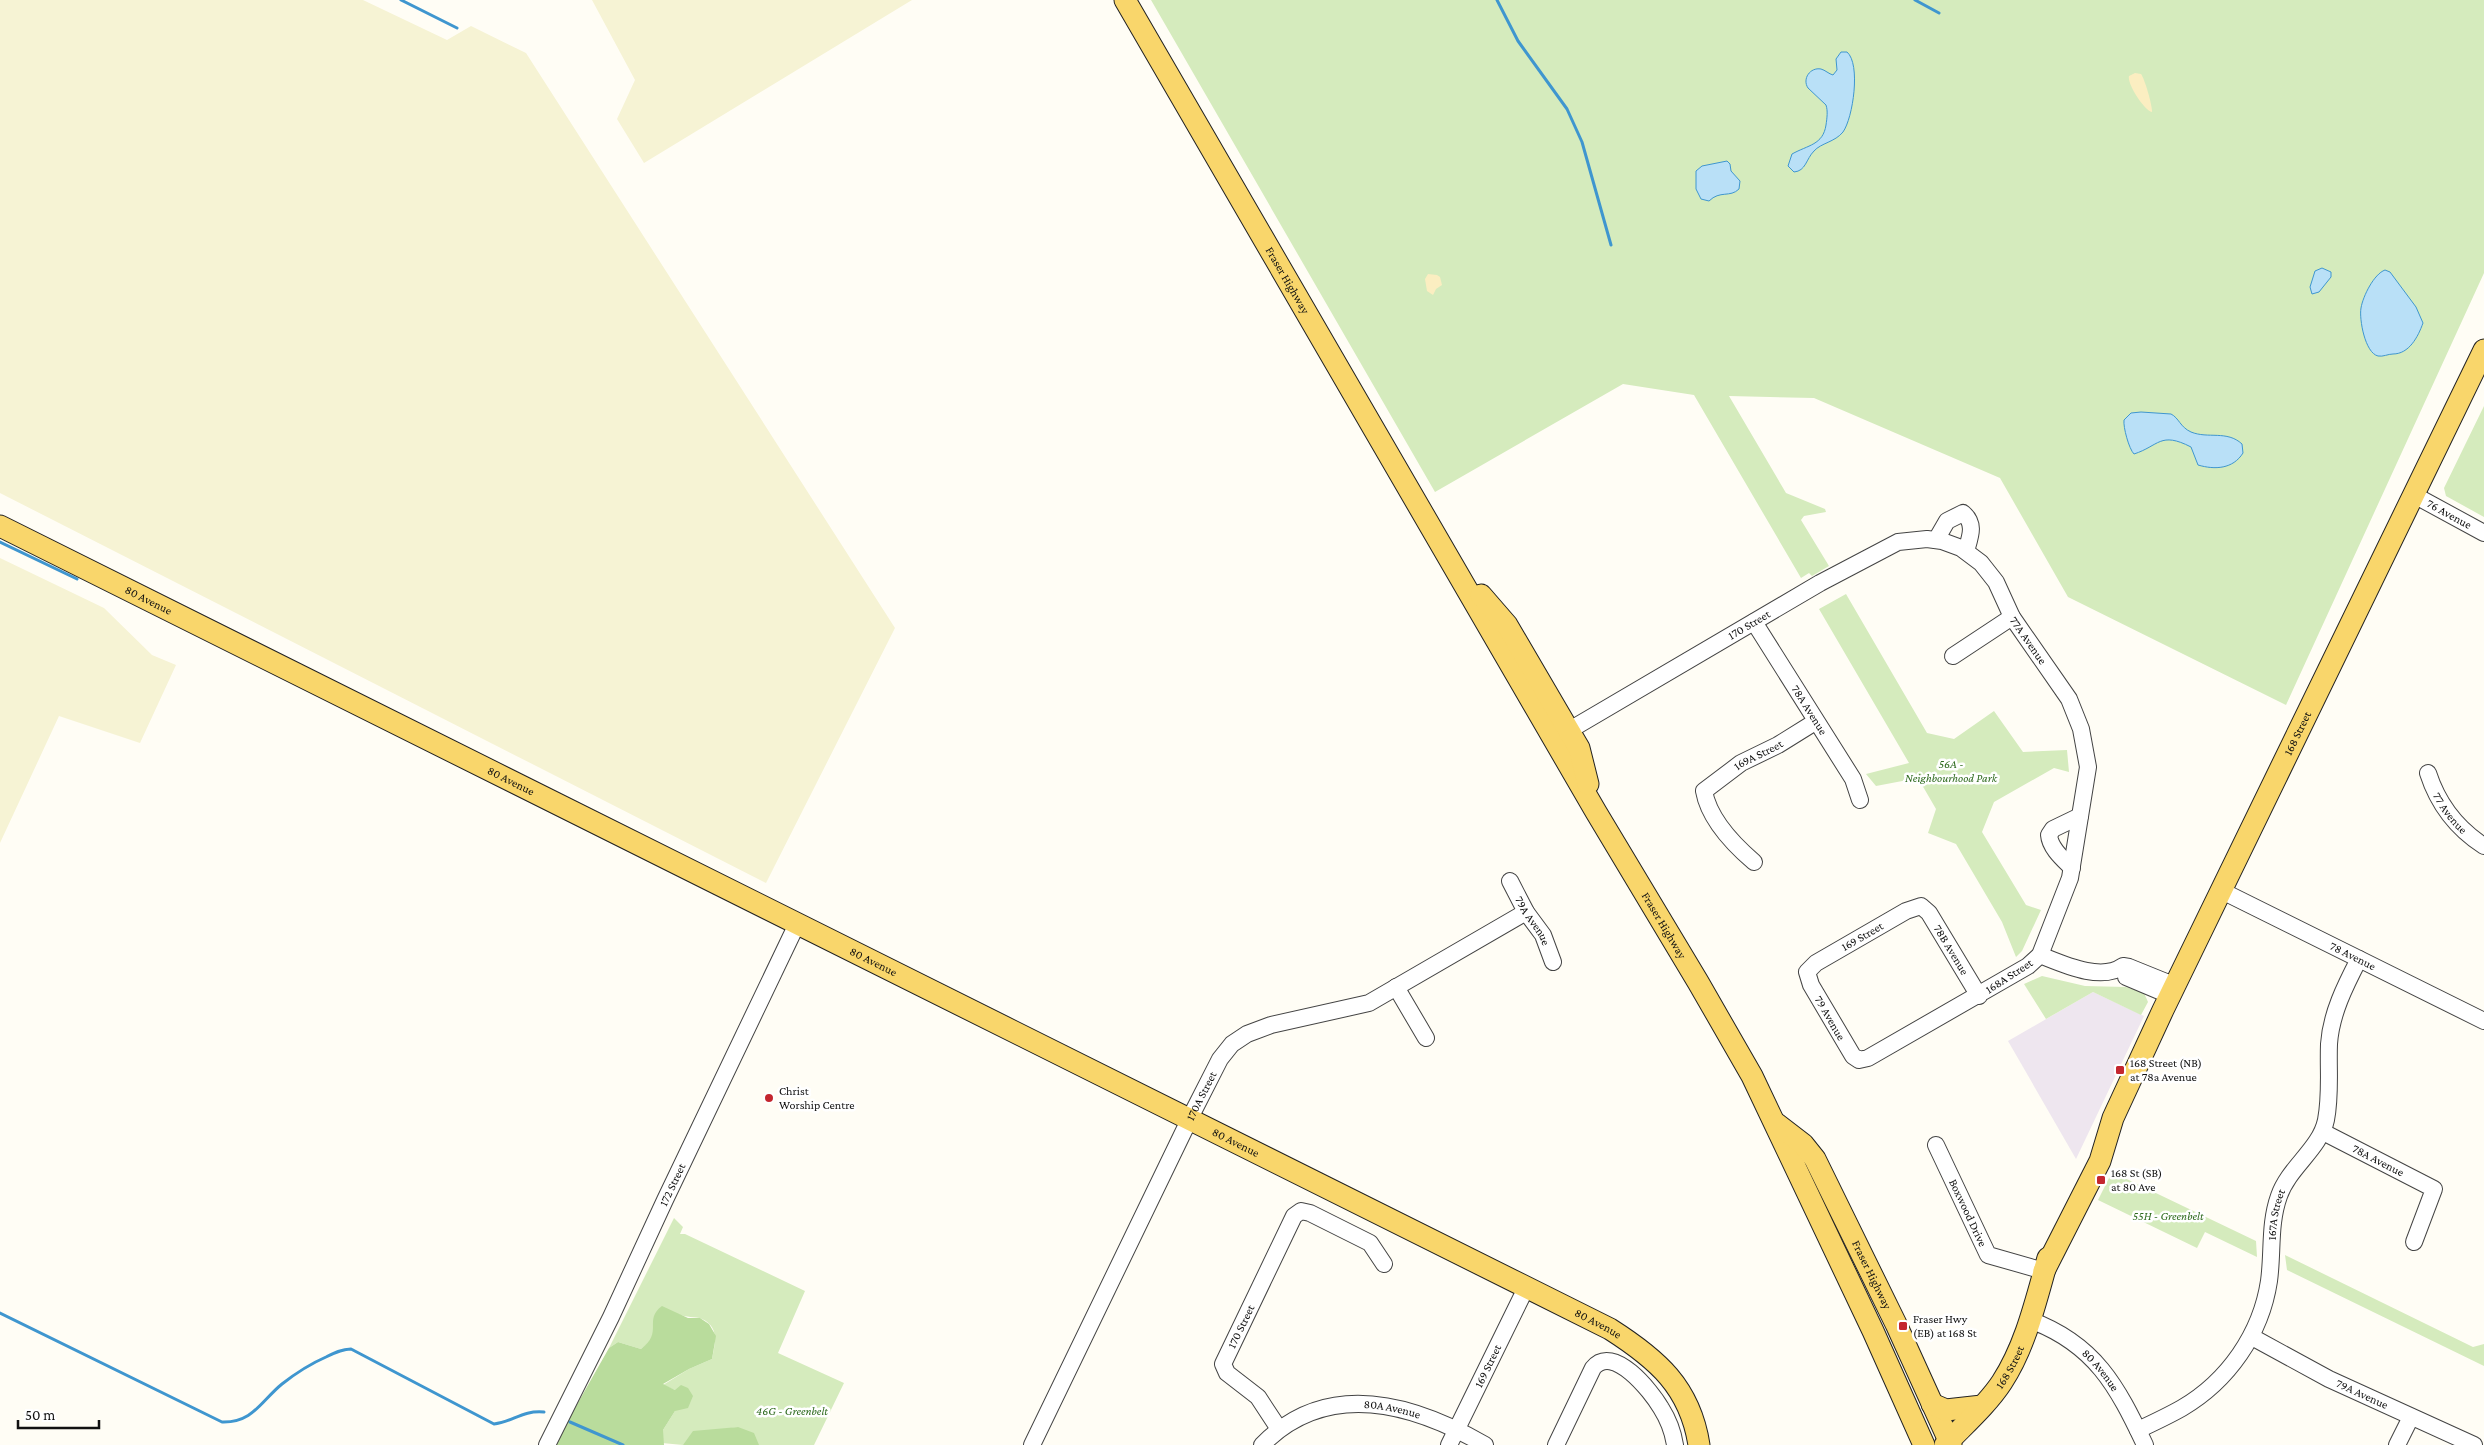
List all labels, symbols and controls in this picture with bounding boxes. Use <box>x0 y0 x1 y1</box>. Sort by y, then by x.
street label: Fraser Highway <box>1263 244 1313 317</box>
street label: 76 Avenue <box>2424 496 2474 532</box>
street label: 80 Avenue <box>123 582 174 618</box>
street label: 170 Street <box>1725 606 1774 642</box>
street label: 77A Avenue <box>2007 614 2050 667</box>
street label: 78A Avenue <box>1789 682 1830 738</box>
street label: 168 Street <box>2281 708 2315 758</box>
street label: 169A Street <box>1731 736 1786 773</box>
park label: 56A - Neighbourhood Park <box>1905 757 1998 785</box>
street label: 80 Avenue <box>485 763 537 798</box>
street label: 77 Avenue <box>2430 790 2470 837</box>
street label: Fraser Highway <box>1639 890 1690 962</box>
street label: 79A Avenue <box>1512 894 1553 947</box>
street label: 169 Street <box>1839 918 1887 954</box>
street label: 78B Avenue <box>1931 922 1972 978</box>
street label: 78 Avenue <box>2327 939 2378 973</box>
street label: 80 Avenue <box>847 944 899 979</box>
street label: 168A Street <box>1983 955 2036 996</box>
street label: 79 Avenue <box>1812 993 1848 1043</box>
place label: 168 Street (NB) at 78a Avenue <box>2130 1056 2202 1084</box>
marker: 168 Street (NB) at 78a Avenue <box>2114 1064 2126 1076</box>
street label: 170A Street <box>1183 1068 1220 1123</box>
place label: Christ Worship Centre <box>779 1084 854 1112</box>
marker: Christ Worship Centre <box>763 1092 775 1104</box>
street label: 80 Avenue <box>1210 1125 1262 1160</box>
street label: 78A Avenue <box>2350 1141 2406 1179</box>
street label: 172 Street <box>656 1160 689 1208</box>
place label: 168 St (SB) at 80 Ave <box>2111 1166 2162 1194</box>
marker: 168 St (SB) at 80 Ave <box>2095 1174 2107 1186</box>
street label: Boxwood Drive <box>1946 1177 1990 1249</box>
street label: 167A Street <box>2265 1186 2288 1241</box>
park label: 55H - Greenbelt <box>2132 1209 2204 1223</box>
street label: Fraser Highway <box>1849 1238 1895 1312</box>
street label: 170 Street <box>1225 1301 1258 1350</box>
street label: 80 Avenue <box>1572 1306 1624 1342</box>
place label: Fraser Hwy (EB) at 168 St <box>1913 1312 1978 1340</box>
marker: Fraser Hwy (EB) at 168 St <box>1897 1320 1909 1332</box>
street label: 169 Street <box>1471 1341 1505 1390</box>
street label: 168 Street <box>1993 1343 2027 1391</box>
street label: 80 Avenue <box>2079 1346 2122 1394</box>
street label: 79A Avenue <box>2334 1376 2390 1412</box>
street label: 80A Avenue <box>1363 1397 1422 1422</box>
scale bar <box>18 1398 99 1430</box>
park label: 46G - Greenbelt <box>756 1404 828 1418</box>
text: 50 m <box>25 1407 55 1423</box>

